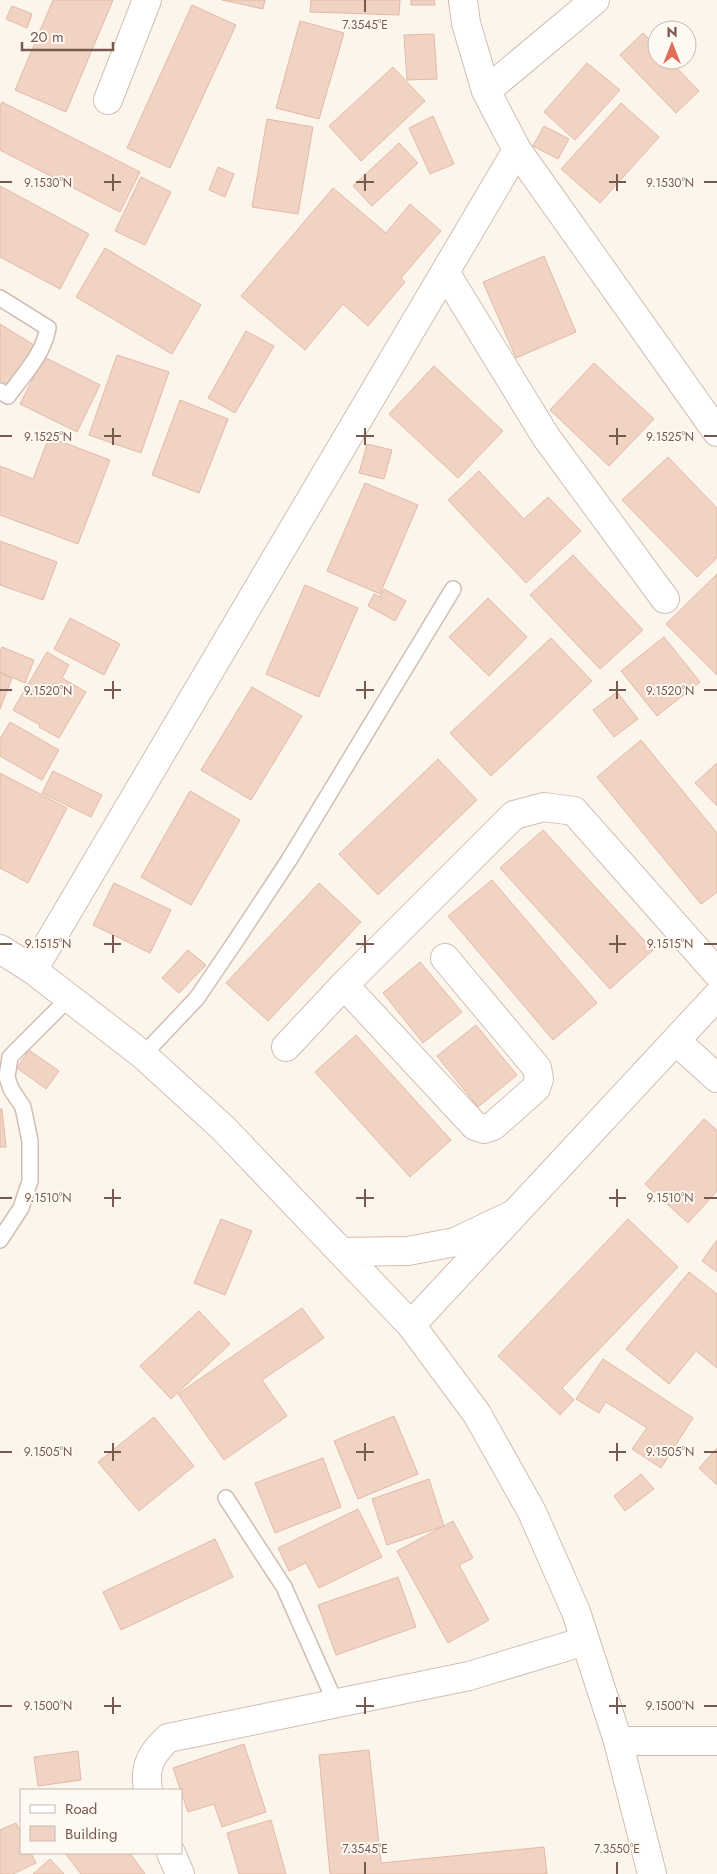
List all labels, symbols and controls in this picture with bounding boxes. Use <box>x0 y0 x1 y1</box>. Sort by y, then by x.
text: 7.3545°E <box>342 16 388 34</box>
scale bar <box>22 20 114 52</box>
north arrow <box>647 20 697 70</box>
text: N <box>666 22 678 42</box>
text: 20 m <box>30 26 64 48</box>
text: 9.1530°N <box>24 174 72 192</box>
text: 9.1530°N <box>646 174 694 192</box>
text: 9.1525°N <box>24 428 72 446</box>
text: 9.1525°N <box>646 428 694 446</box>
text: 9.1520°N <box>24 682 72 700</box>
text: 9.1520°N <box>646 682 694 700</box>
text: 9.1515°N <box>25 935 71 953</box>
text: 9.1515°N <box>647 935 693 953</box>
text: 9.1510°N <box>24 1189 72 1207</box>
text: 9.1510°N <box>646 1189 694 1207</box>
text: 9.1505°N <box>24 1443 72 1461</box>
text: 9.1505°N <box>646 1443 694 1461</box>
text: 9.1500°N <box>24 1697 72 1715</box>
text: 9.1500°N <box>646 1697 694 1715</box>
legend <box>20 1789 182 1854</box>
text: Road <box>65 1798 97 1820</box>
text: Building <box>65 1823 117 1845</box>
text: 7.3545°E <box>342 1840 388 1858</box>
text: 7.3550°E <box>594 1840 640 1858</box>

